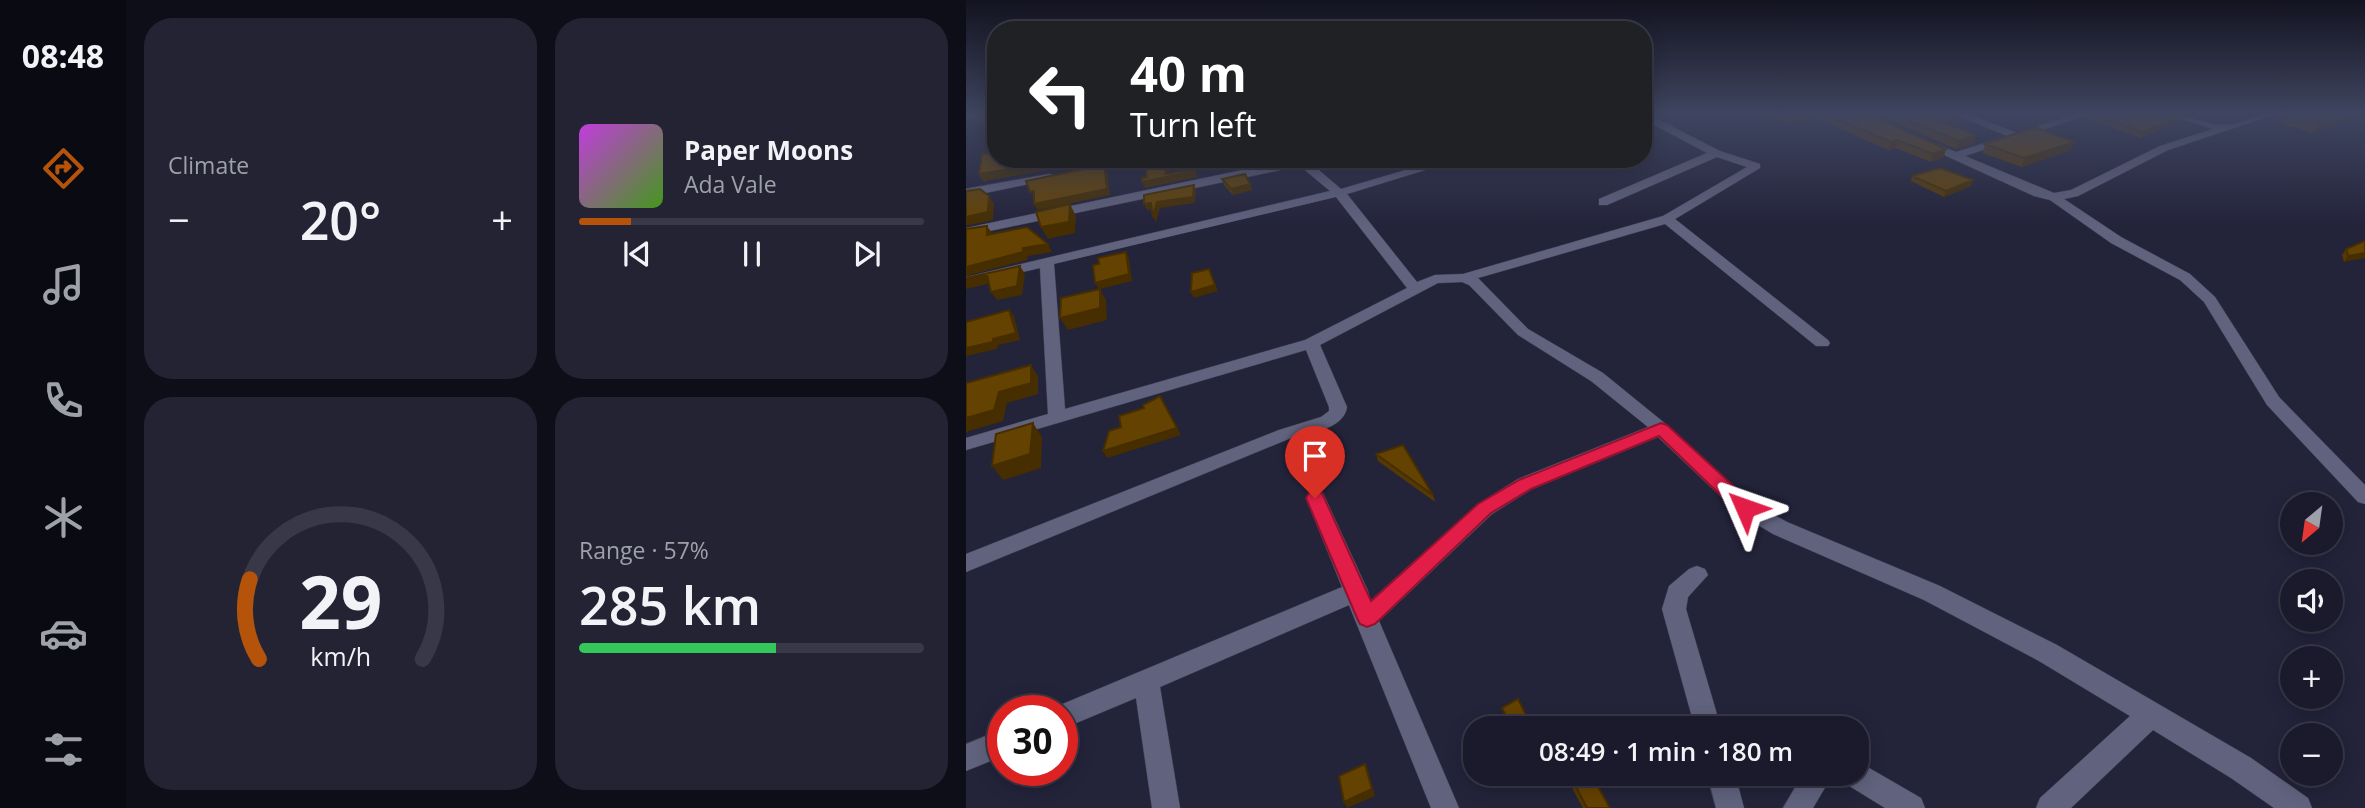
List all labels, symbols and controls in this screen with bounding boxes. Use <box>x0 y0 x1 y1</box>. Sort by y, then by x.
text: 08:48 <box>22 34 104 77</box>
text: 40 m <box>1130 40 1247 106</box>
icon: left <box>1015 49 1106 140</box>
text: Turn left <box>1130 103 1256 146</box>
text: Paper Moons <box>684 132 853 168</box>
icon: directions <box>39 144 88 193</box>
text: Climate <box>168 149 249 181</box>
text: Ada Vale <box>684 168 777 200</box>
text: 20° <box>300 184 381 255</box>
text: − <box>168 193 190 245</box>
text: + <box>491 193 513 245</box>
icon: previous <box>618 235 656 273</box>
icon: pause <box>733 235 771 273</box>
icon: next <box>848 235 886 273</box>
icon: music <box>39 260 88 309</box>
icon: phone <box>39 376 88 425</box>
pin <box>1285 426 1345 498</box>
icon: arrive <box>1296 437 1334 475</box>
position arrow <box>1708 471 1782 545</box>
north arrow <box>2280 492 2343 555</box>
map controls <box>2280 492 2343 786</box>
icon: climate <box>39 493 88 542</box>
text: Range · 57% <box>579 534 709 566</box>
text: 29 <box>299 552 382 651</box>
text: 285 km <box>579 569 761 640</box>
button: sound <box>2280 569 2343 632</box>
icon: car <box>39 609 88 658</box>
text: km/h <box>310 639 371 673</box>
button: + <box>2280 646 2343 709</box>
speed limit sign: 30 <box>987 695 1078 786</box>
button: − <box>2280 723 2343 786</box>
icon: filters <box>39 725 88 774</box>
text: 08:49 · 1 min · 180 m <box>1539 733 1793 769</box>

